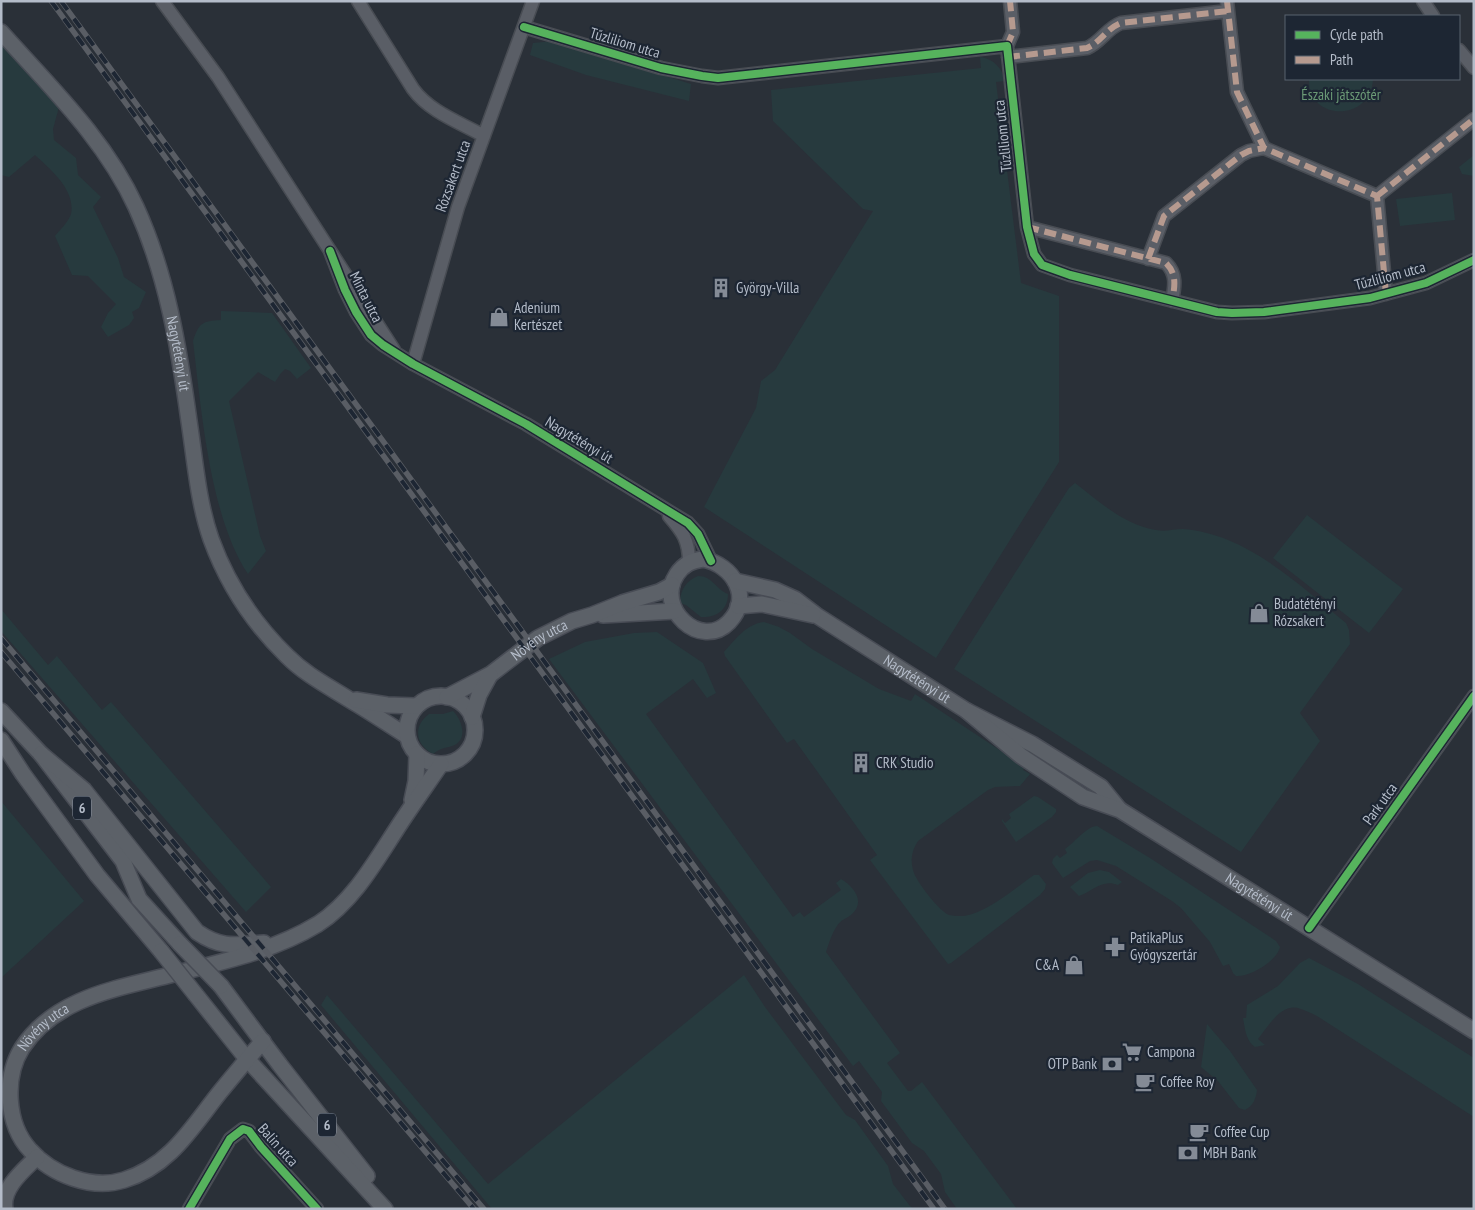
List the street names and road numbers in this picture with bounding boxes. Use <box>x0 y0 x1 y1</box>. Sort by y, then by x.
street label: Tűzliliom utca <box>588 23 663 62</box>
street label: Tűzliliom utca <box>989 99 1016 173</box>
street label: Rózsakert utca <box>431 137 474 214</box>
street label: Tűzliliom utca <box>1352 257 1427 294</box>
street label: Minta utca <box>346 268 387 325</box>
street label: Nagytétényi út <box>163 314 195 392</box>
street label: Nagytétényi út <box>542 412 617 467</box>
street label: Növény utca <box>507 615 570 664</box>
street label: Nagytétényi út <box>880 650 954 707</box>
street label: Park utca <box>1358 779 1401 828</box>
road number: 6 <box>73 796 91 820</box>
street label: Nagytétényi út <box>1222 868 1297 925</box>
street label: Növény utca <box>13 999 72 1054</box>
road number: 6 <box>318 1114 336 1136</box>
street label: Balin utca <box>254 1119 303 1170</box>

